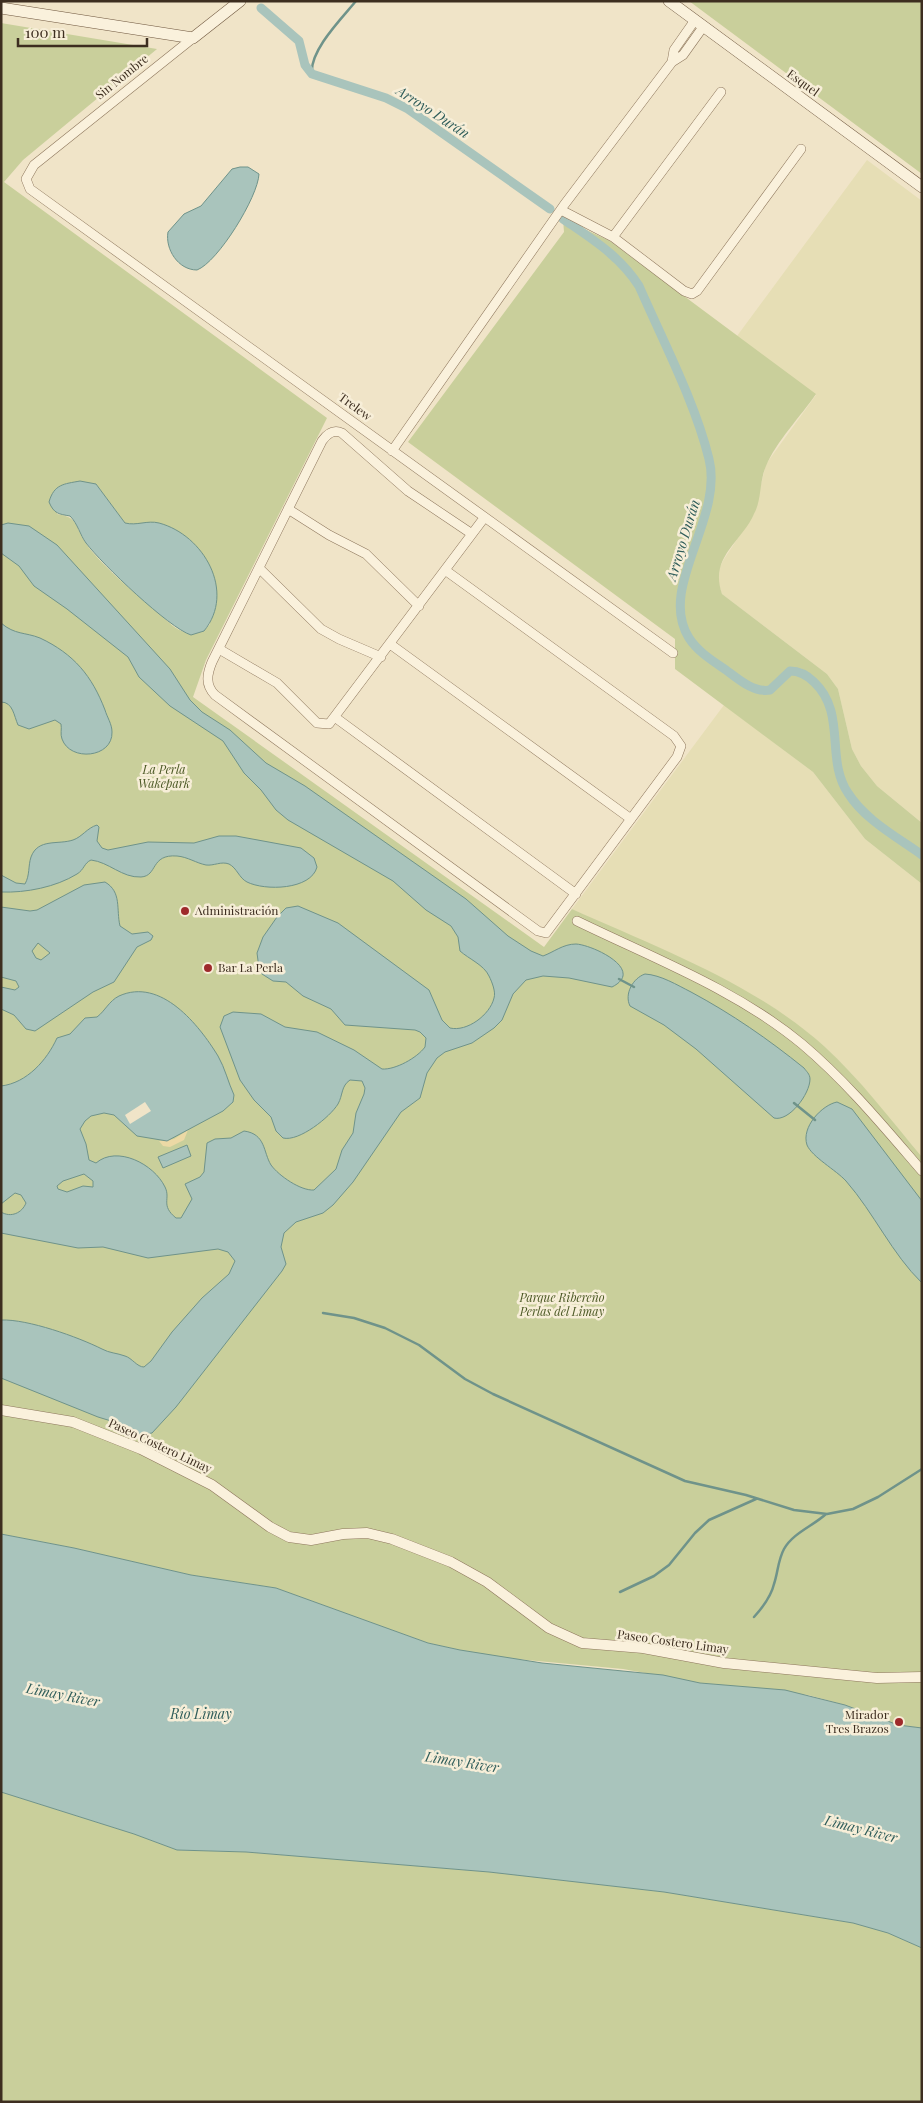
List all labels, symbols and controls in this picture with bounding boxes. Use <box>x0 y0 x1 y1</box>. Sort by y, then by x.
scale bar <box>18 15 146 47</box>
text: 100 m <box>25 22 66 42</box>
street label: Sin Nombre <box>92 50 151 102</box>
street label: Esquel <box>784 65 823 100</box>
water label: Arroyo Durán <box>391 80 474 142</box>
street label: Trelew <box>336 389 376 424</box>
water label: Arroyo Durán <box>661 497 704 585</box>
park label: La Perla Wakepark <box>138 761 190 791</box>
place label: Administración <box>194 902 278 918</box>
marker: Administración <box>179 905 191 917</box>
place label: Bar La Perla <box>218 959 283 975</box>
marker: Bar La Perla <box>202 962 214 974</box>
park label: Parque Ribereño Perlas del Limay <box>518 1289 605 1319</box>
street label: Paseo Costero Limay <box>106 1414 215 1476</box>
street label: Paseo Costero Limay <box>616 1625 730 1657</box>
water label: Limay River <box>24 1678 102 1711</box>
water label: Río Limay <box>169 1704 232 1723</box>
place label: Mirador Tres Brazos <box>826 1706 890 1736</box>
marker: Mirador Tres Brazos <box>893 1716 905 1728</box>
water label: Limay River <box>423 1746 501 1777</box>
water label: Limay River <box>822 1810 900 1847</box>

